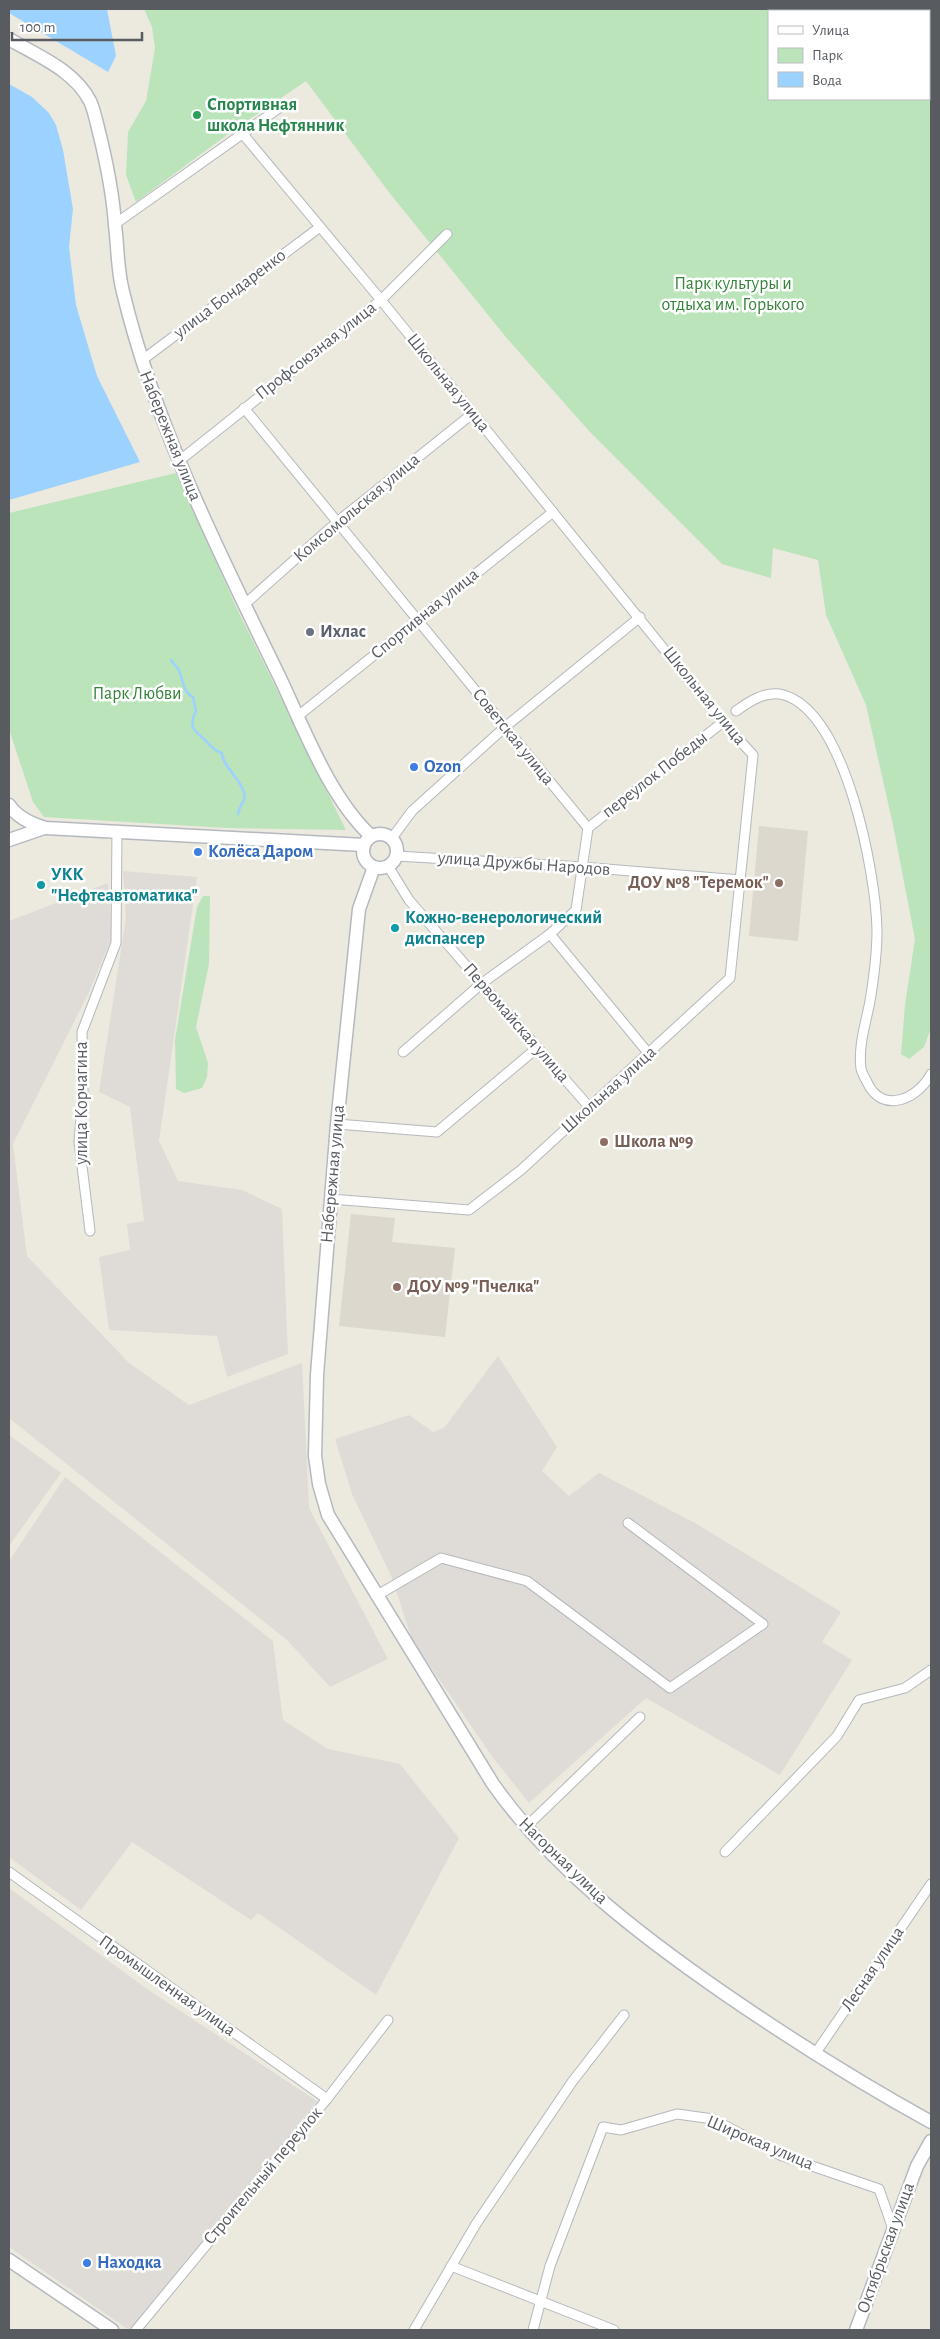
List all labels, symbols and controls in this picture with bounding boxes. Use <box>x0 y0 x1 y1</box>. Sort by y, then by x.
scale bar <box>12 10 142 42</box>
legend <box>768 10 930 100</box>
text: 100 m <box>20 20 55 35</box>
text: Улица <box>812 23 849 38</box>
text: Парк <box>812 48 843 63</box>
text: Вода <box>812 73 842 88</box>
place label: Спортивная школа Нефтянник <box>207 96 344 135</box>
marker: Спортивная школа Нефтянник <box>191 109 203 121</box>
street label: улица Бондаренко <box>170 246 289 342</box>
park label: Парк культуры и отдыха им. Горького <box>661 275 805 314</box>
street label: Профсоюзная улица <box>252 299 380 403</box>
street label: Школьная улица <box>403 330 493 436</box>
street label: Набережная улица <box>136 368 205 504</box>
street label: Комсомольская улица <box>291 450 423 566</box>
street label: Спортивная улица <box>368 565 482 663</box>
place label: Ихлас <box>320 623 366 641</box>
marker: Ихлас <box>304 626 316 638</box>
street label: Школьная улица <box>659 643 749 749</box>
park label: Парк Любви <box>92 684 182 703</box>
street label: Советская улица <box>469 685 557 789</box>
street label: переулок Победы <box>598 728 711 822</box>
place label: Ozon <box>424 758 461 776</box>
marker: Ozon <box>408 761 420 773</box>
place label: Колёса Даром <box>208 843 313 861</box>
marker: Колёса Даром <box>192 846 204 858</box>
street label: улица Дружбы Народов <box>436 848 611 879</box>
place label: УКК "Нефтеавтоматика" <box>51 866 198 905</box>
place label: ДОУ №8 "Теремок" <box>628 874 769 892</box>
marker: ДОУ №8 "Теремок" <box>773 877 785 889</box>
marker: УКК "Нефтеавтоматика" <box>35 879 47 891</box>
place label: Кожно-венерологический диспансер <box>405 909 602 948</box>
marker: Кожно-венерологический диспансер <box>389 922 401 934</box>
street label: Первомайская улица <box>459 960 573 1086</box>
street label: улица Корчагина <box>73 1041 91 1166</box>
street label: Школьная улица <box>558 1043 660 1137</box>
street label: Набережная улица <box>317 1104 348 1244</box>
place label: Школа №9 <box>614 1133 694 1151</box>
marker: Школа №9 <box>598 1136 610 1148</box>
place label: ДОУ №9 "Пчелка" <box>407 1278 539 1296</box>
marker: ДОУ №9 "Пчелка" <box>391 1281 403 1293</box>
street label: Нагорная улица <box>515 1814 611 1908</box>
street label: Лесная улица <box>838 1923 908 2015</box>
street label: Промышленная улица <box>95 1932 239 2040</box>
street label: Строительный переулок <box>200 2103 326 2248</box>
street label: Широкая улица <box>704 2112 816 2174</box>
street label: Октябрьская улица <box>853 2180 918 2316</box>
place label: Находка <box>97 2254 162 2272</box>
marker: Находка <box>81 2257 93 2269</box>

